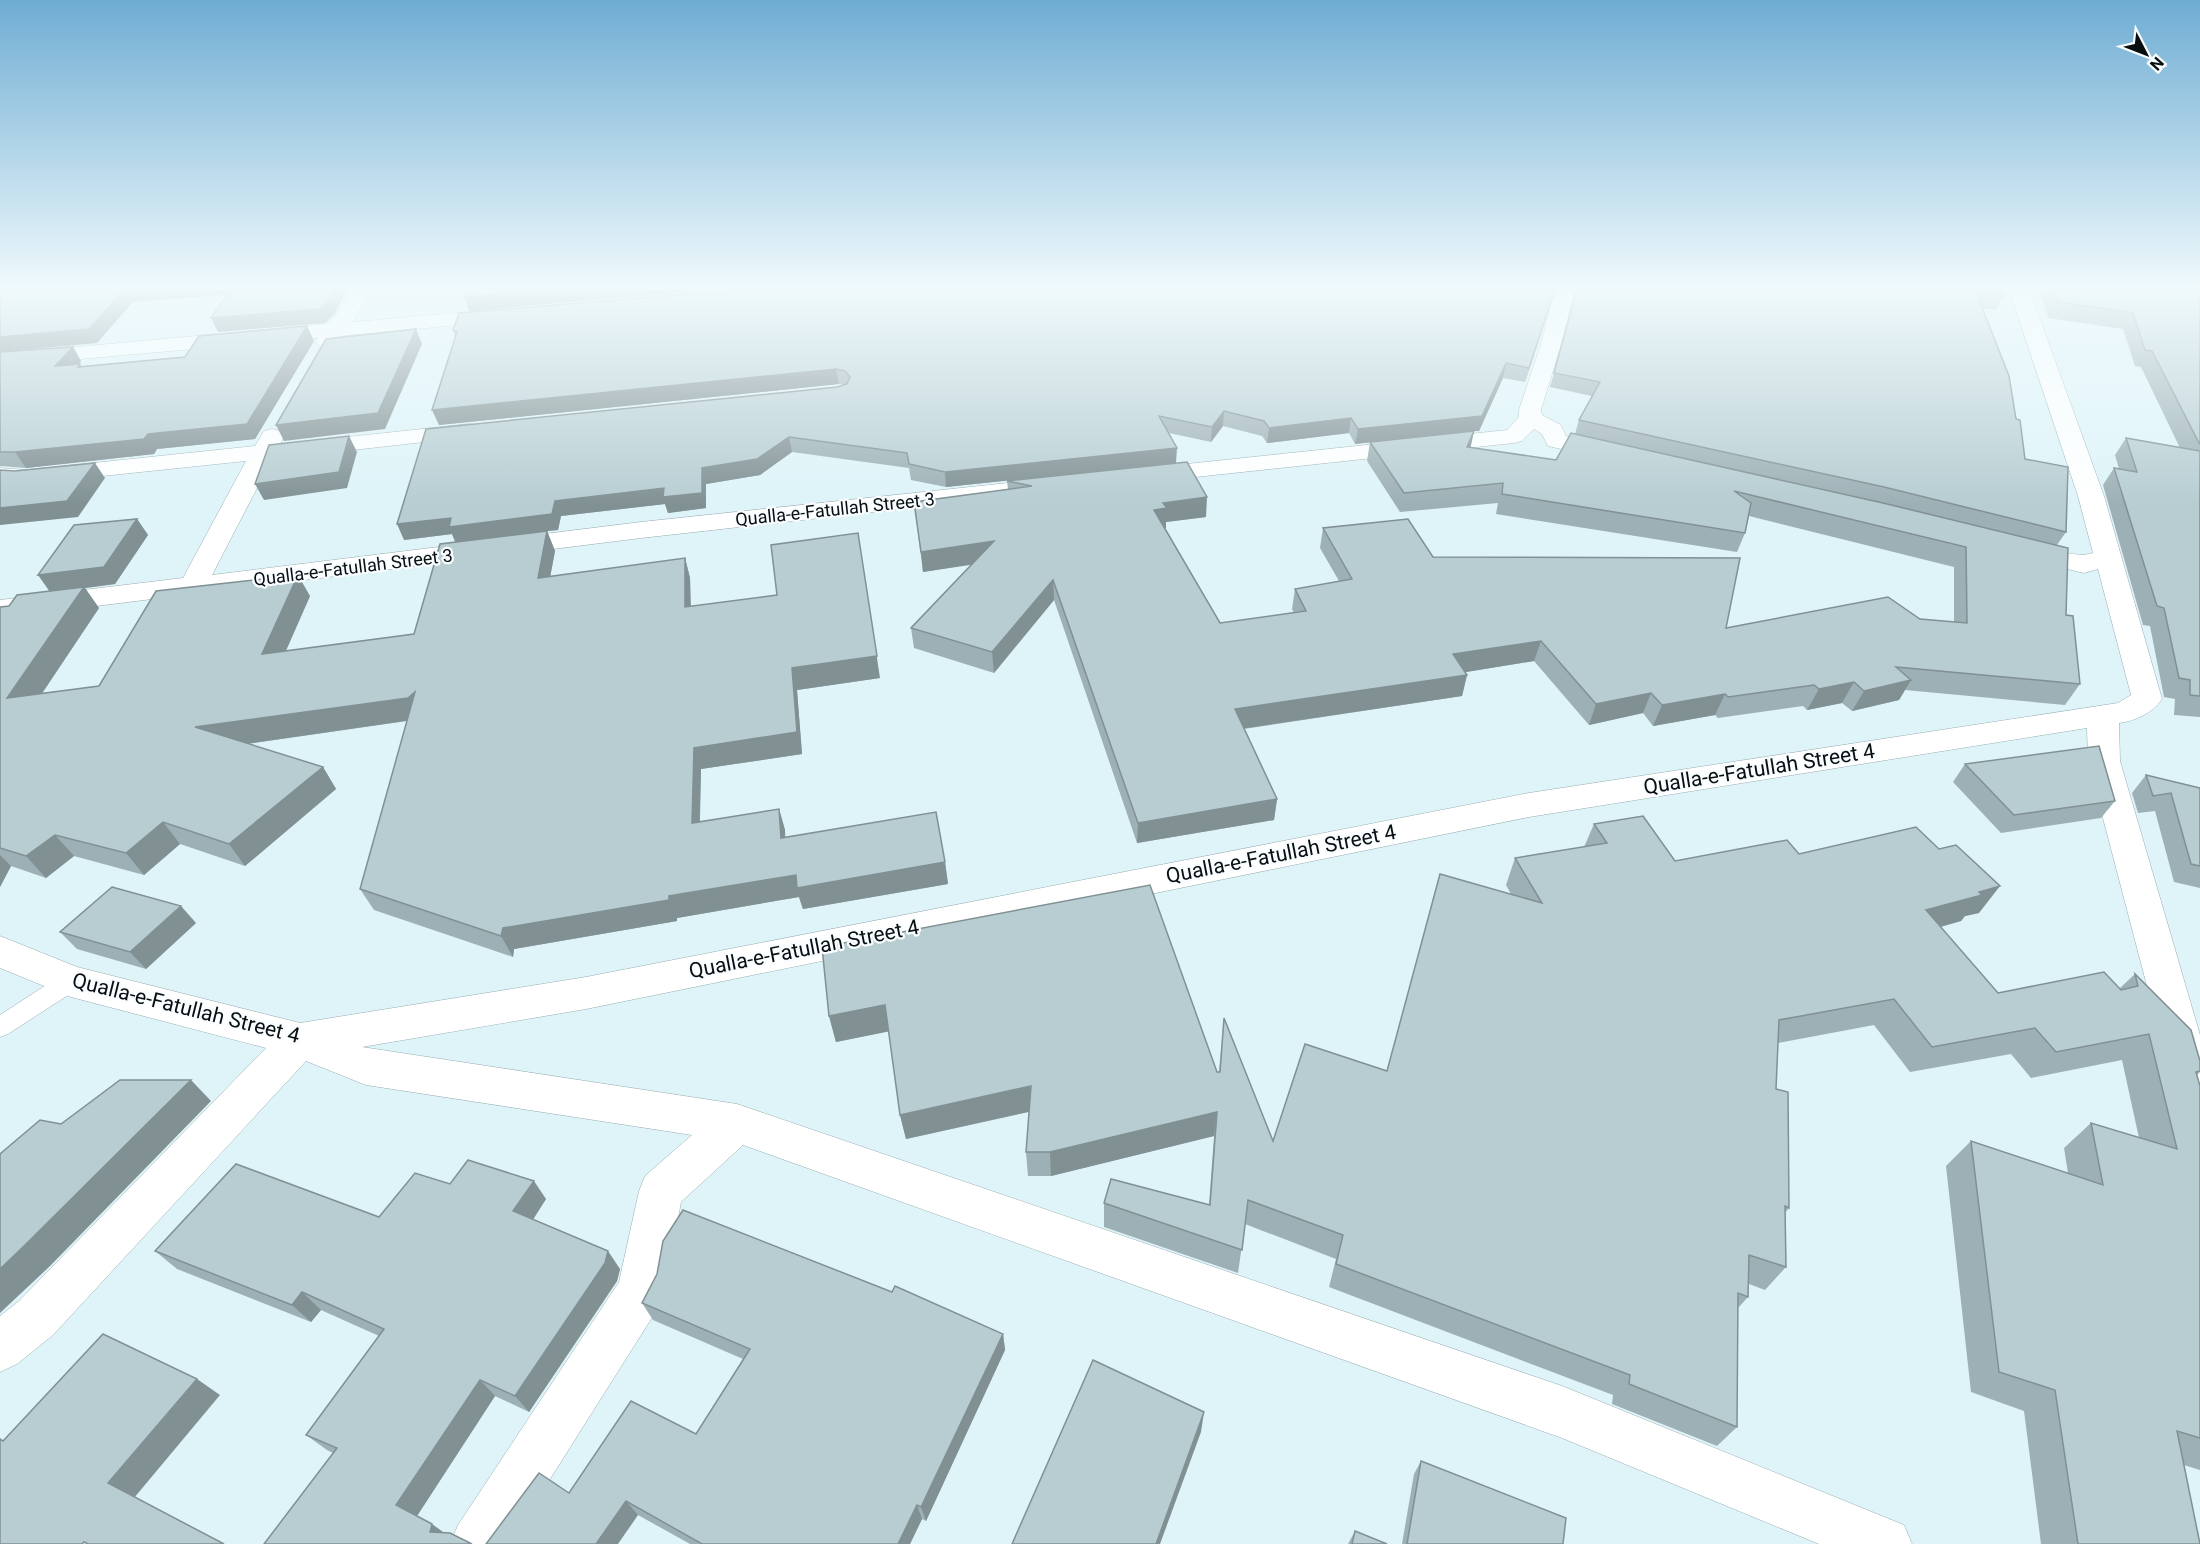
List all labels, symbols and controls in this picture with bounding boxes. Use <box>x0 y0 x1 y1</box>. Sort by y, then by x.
north arrow <box>2116 24 2176 84</box>
text: N <box>2146 53 2168 74</box>
street label: Qualla-e-Fatullah Street 3 <box>734 488 936 530</box>
street label: Qualla-e-Fatullah Street 3 <box>252 544 454 590</box>
street label: Qualla-e-Fatullah Street 4 <box>1642 739 1877 799</box>
street label: Qualla-e-Fatullah Street 4 <box>1164 820 1398 888</box>
street label: Qualla-e-Fatullah Street 4 <box>687 915 921 983</box>
street label: Qualla-e-Fatullah Street 4 <box>70 968 303 1048</box>

